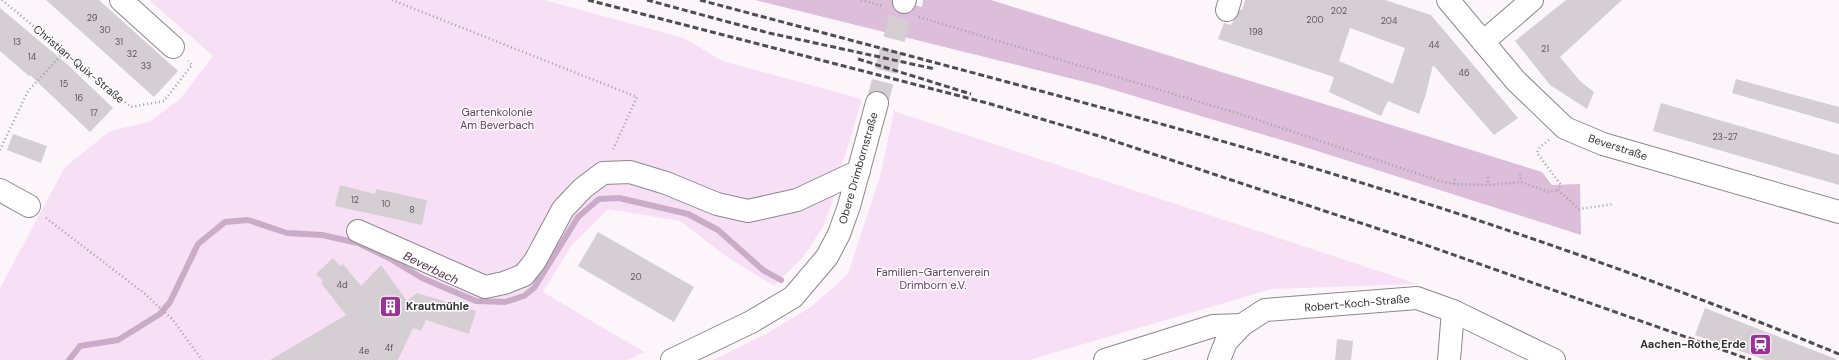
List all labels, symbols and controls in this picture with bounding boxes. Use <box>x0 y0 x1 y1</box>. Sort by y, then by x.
house number: 202 <box>1331 5 1347 17</box>
house number: 29 <box>87 12 98 24</box>
house number: 200 <box>1306 14 1324 26</box>
house number: 204 <box>1381 15 1398 27</box>
street label: Christian-Quix-Straße <box>31 22 127 106</box>
house number: 30 <box>99 24 111 36</box>
house number: 198 <box>1249 26 1263 38</box>
house number: 13 <box>13 36 21 48</box>
house number: 31 <box>115 36 123 48</box>
house number: 44 <box>1429 39 1440 51</box>
house number: 21 <box>1541 43 1549 55</box>
house number: 32 <box>127 48 137 60</box>
house number: 14 <box>28 51 37 63</box>
house number: 33 <box>141 60 151 72</box>
house number: 46 <box>1458 67 1470 79</box>
house number: 15 <box>60 78 68 90</box>
house number: 16 <box>75 92 84 104</box>
park label: Gartenkolonie Am Beverbach <box>460 105 534 132</box>
house number: 17 <box>90 107 98 119</box>
street label: Obere Drimbornstraße <box>835 111 881 225</box>
street label: Beverstraße <box>1587 131 1649 163</box>
house number: 23-27 <box>1712 131 1738 143</box>
house number: 12 <box>351 194 359 206</box>
house number: 10 <box>382 198 390 210</box>
house number: 8 <box>409 204 415 216</box>
water label: Beverbach <box>401 248 461 288</box>
park label: Familien-Gartenverein Drimborn e.V. <box>876 265 990 292</box>
house number: 20 <box>630 271 642 283</box>
house number: 4d <box>336 279 348 291</box>
street label: Robert-Koch-Straße <box>1304 291 1410 315</box>
building icon: Krautmühle <box>378 293 404 319</box>
place label: Krautmühle <box>406 299 470 313</box>
station icon: Aachen-Rothe Erde <box>1748 331 1774 357</box>
place label: Aachen-Rothe Erde <box>1640 337 1746 351</box>
house number: 4f <box>385 342 393 354</box>
house number: 4e <box>359 345 369 357</box>

